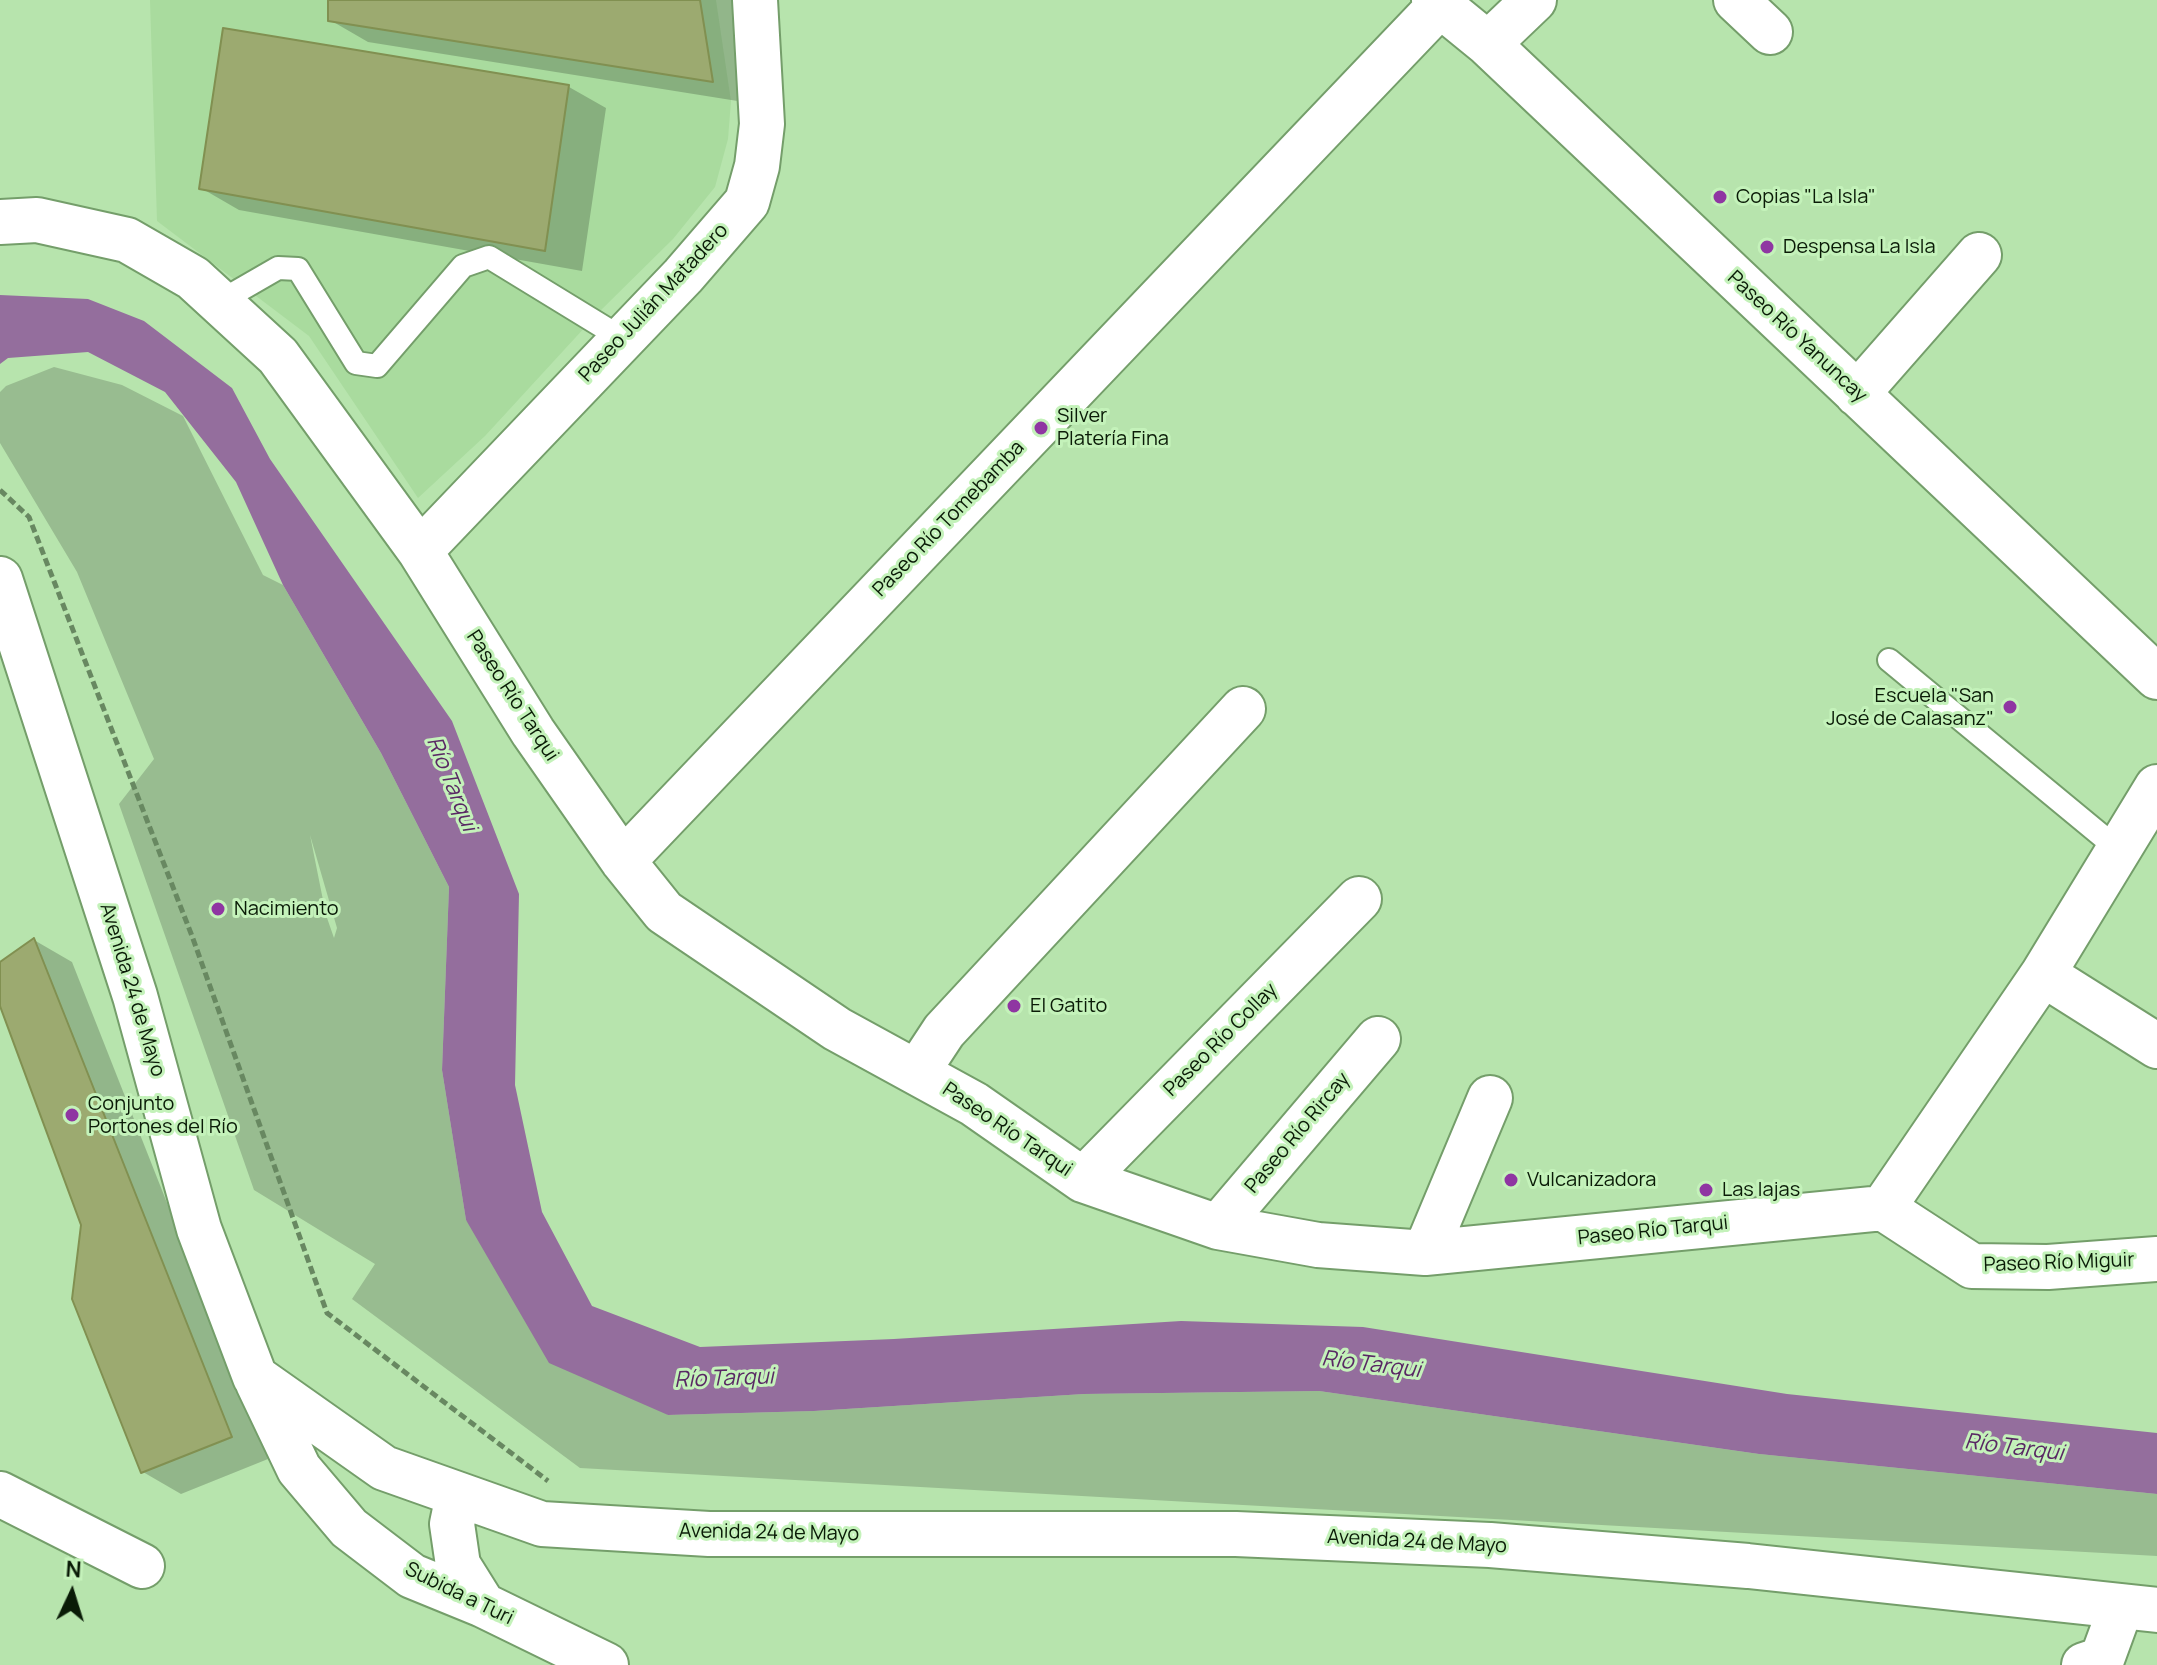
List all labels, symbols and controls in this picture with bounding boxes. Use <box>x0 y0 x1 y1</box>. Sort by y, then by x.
place label: Copias "La Isla" <box>1736 185 1876 209</box>
marker: Copias "La Isla" <box>1711 188 1729 206</box>
street label: Paseo Julián Matadero <box>574 219 734 387</box>
place label: Despensa La Isla <box>1783 235 1936 259</box>
marker: Despensa La Isla <box>1758 238 1776 256</box>
street label: Paseo Río Yanuncay <box>1722 266 1872 408</box>
place label: Silver Platería Fina <box>1057 404 1169 451</box>
marker: Silver Platería Fina <box>1032 419 1050 437</box>
street label: Paseo Río Tomebamba <box>868 436 1030 602</box>
street label: Paseo Río Tarqui <box>461 626 563 766</box>
place label: Escuela "San José de Calasanz" <box>1826 684 1994 731</box>
marker: Escuela "San José de Calasanz" <box>2001 698 2019 716</box>
water label: Río Tarqui <box>420 733 482 835</box>
place label: Nacimiento <box>234 897 339 921</box>
street label: Avenida 24 de Mayo <box>94 900 170 1080</box>
marker: Nacimiento <box>209 900 227 918</box>
street label: Paseo Río Collay <box>1159 978 1283 1102</box>
place label: El Gatito <box>1030 994 1107 1018</box>
marker: El Gatito <box>1005 997 1023 1015</box>
street label: Paseo Río Rircay <box>1241 1068 1355 1198</box>
street label: Paseo Río Tarqui <box>938 1078 1076 1182</box>
place label: Conjunto Portones del Río <box>88 1092 238 1139</box>
marker: Conjunto Portones del Río <box>63 1106 81 1124</box>
place label: Vulcanizadora <box>1527 1168 1656 1192</box>
marker: Vulcanizadora <box>1502 1171 1520 1189</box>
place label: Las lajas <box>1722 1178 1800 1202</box>
marker: Las lajas <box>1697 1181 1715 1199</box>
street label: Paseo Río Tarqui <box>1577 1211 1729 1251</box>
street label: Paseo Río Miguir <box>1983 1248 2135 1278</box>
water label: Río Tarqui <box>1320 1346 1422 1384</box>
water label: Río Tarqui <box>674 1364 774 1394</box>
water label: Río Tarqui <box>1963 1429 2065 1467</box>
street label: Avenida 24 de Mayo <box>679 1519 859 1547</box>
street label: Avenida 24 de Mayo <box>1326 1525 1508 1559</box>
north arrow <box>32 1553 112 1633</box>
text: N <box>65 1554 83 1585</box>
street label: Subida a Turi <box>401 1557 517 1631</box>

